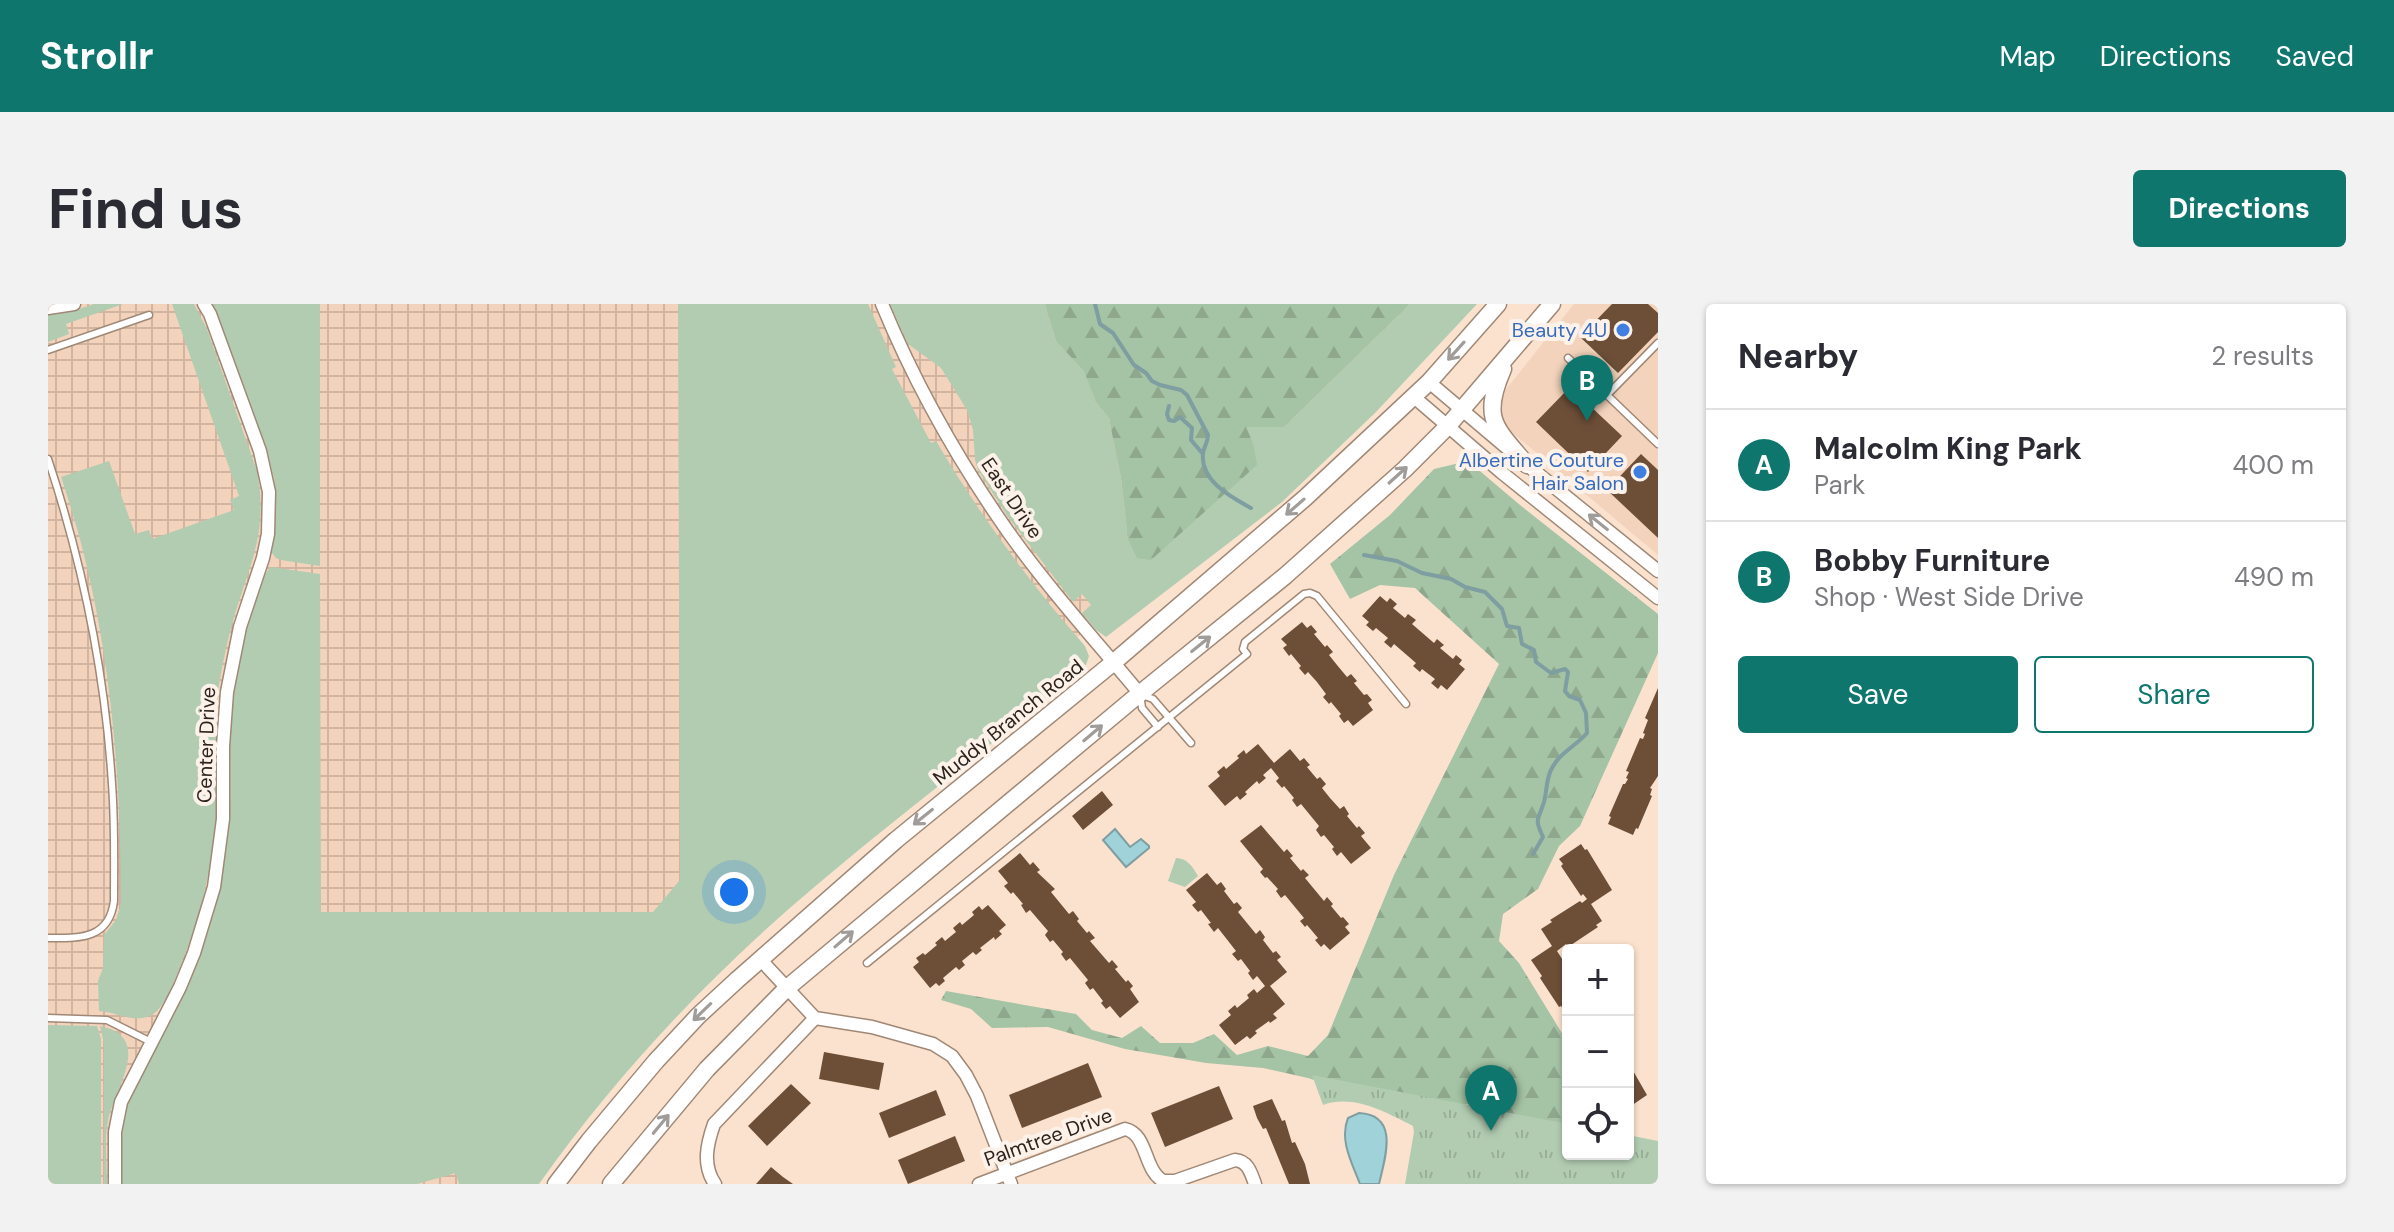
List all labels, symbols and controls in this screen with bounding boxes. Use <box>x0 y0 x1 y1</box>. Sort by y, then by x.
text: Strollr <box>40 31 154 81</box>
text: Map <box>1999 38 2056 75</box>
text: Directions <box>2100 38 2232 75</box>
text: Saved <box>2276 38 2354 75</box>
button: Directions <box>2133 170 2346 247</box>
text: Find us <box>48 172 243 245</box>
place label: Beauty 4U <box>1512 317 1607 343</box>
marker: Beauty 4U <box>1614 321 1632 339</box>
text: Nearby <box>1738 334 1858 379</box>
text: 2 results <box>2211 339 2314 373</box>
one-way arrow <box>1447 340 1465 360</box>
pin: B <box>1561 355 1613 421</box>
text: Malcolm King Park <box>1814 429 2082 468</box>
place label: Albertine Couture Hair Salon <box>1459 447 1624 496</box>
text: A <box>1755 448 1773 482</box>
text: 400 m <box>2233 448 2314 482</box>
street label: East Drive <box>975 452 1049 544</box>
marker: Albertine Couture Hair Salon <box>1631 463 1649 481</box>
one-way arrow <box>1387 466 1407 484</box>
text: Park <box>1814 468 1865 502</box>
one-way arrow <box>1285 498 1305 516</box>
one-way arrow <box>1588 513 1608 531</box>
text: Bobby Furniture <box>1814 541 2050 580</box>
text: B <box>1756 560 1772 594</box>
text: 490 m <box>2234 560 2314 594</box>
text: Shop · West Side Drive <box>1814 580 2084 614</box>
one-way arrow <box>1190 636 1211 653</box>
street label: Muddy Branch Road <box>927 653 1089 791</box>
button: Save <box>1738 656 2018 733</box>
button: Share <box>2034 656 2314 733</box>
street label: Center Drive <box>191 686 221 804</box>
one-way arrow <box>1082 724 1103 742</box>
one-way arrow <box>913 808 934 826</box>
your location <box>714 872 754 912</box>
one-way arrow <box>833 931 853 949</box>
map controls <box>1562 944 1634 1160</box>
button: + <box>1562 944 1634 1016</box>
one-way arrow <box>693 1002 712 1021</box>
button: − <box>1562 1016 1634 1088</box>
pin: A <box>1465 1065 1517 1131</box>
button: locate <box>1562 1088 1634 1160</box>
street label: Palmtree Drive <box>980 1102 1116 1172</box>
one-way arrow <box>652 1114 670 1134</box>

